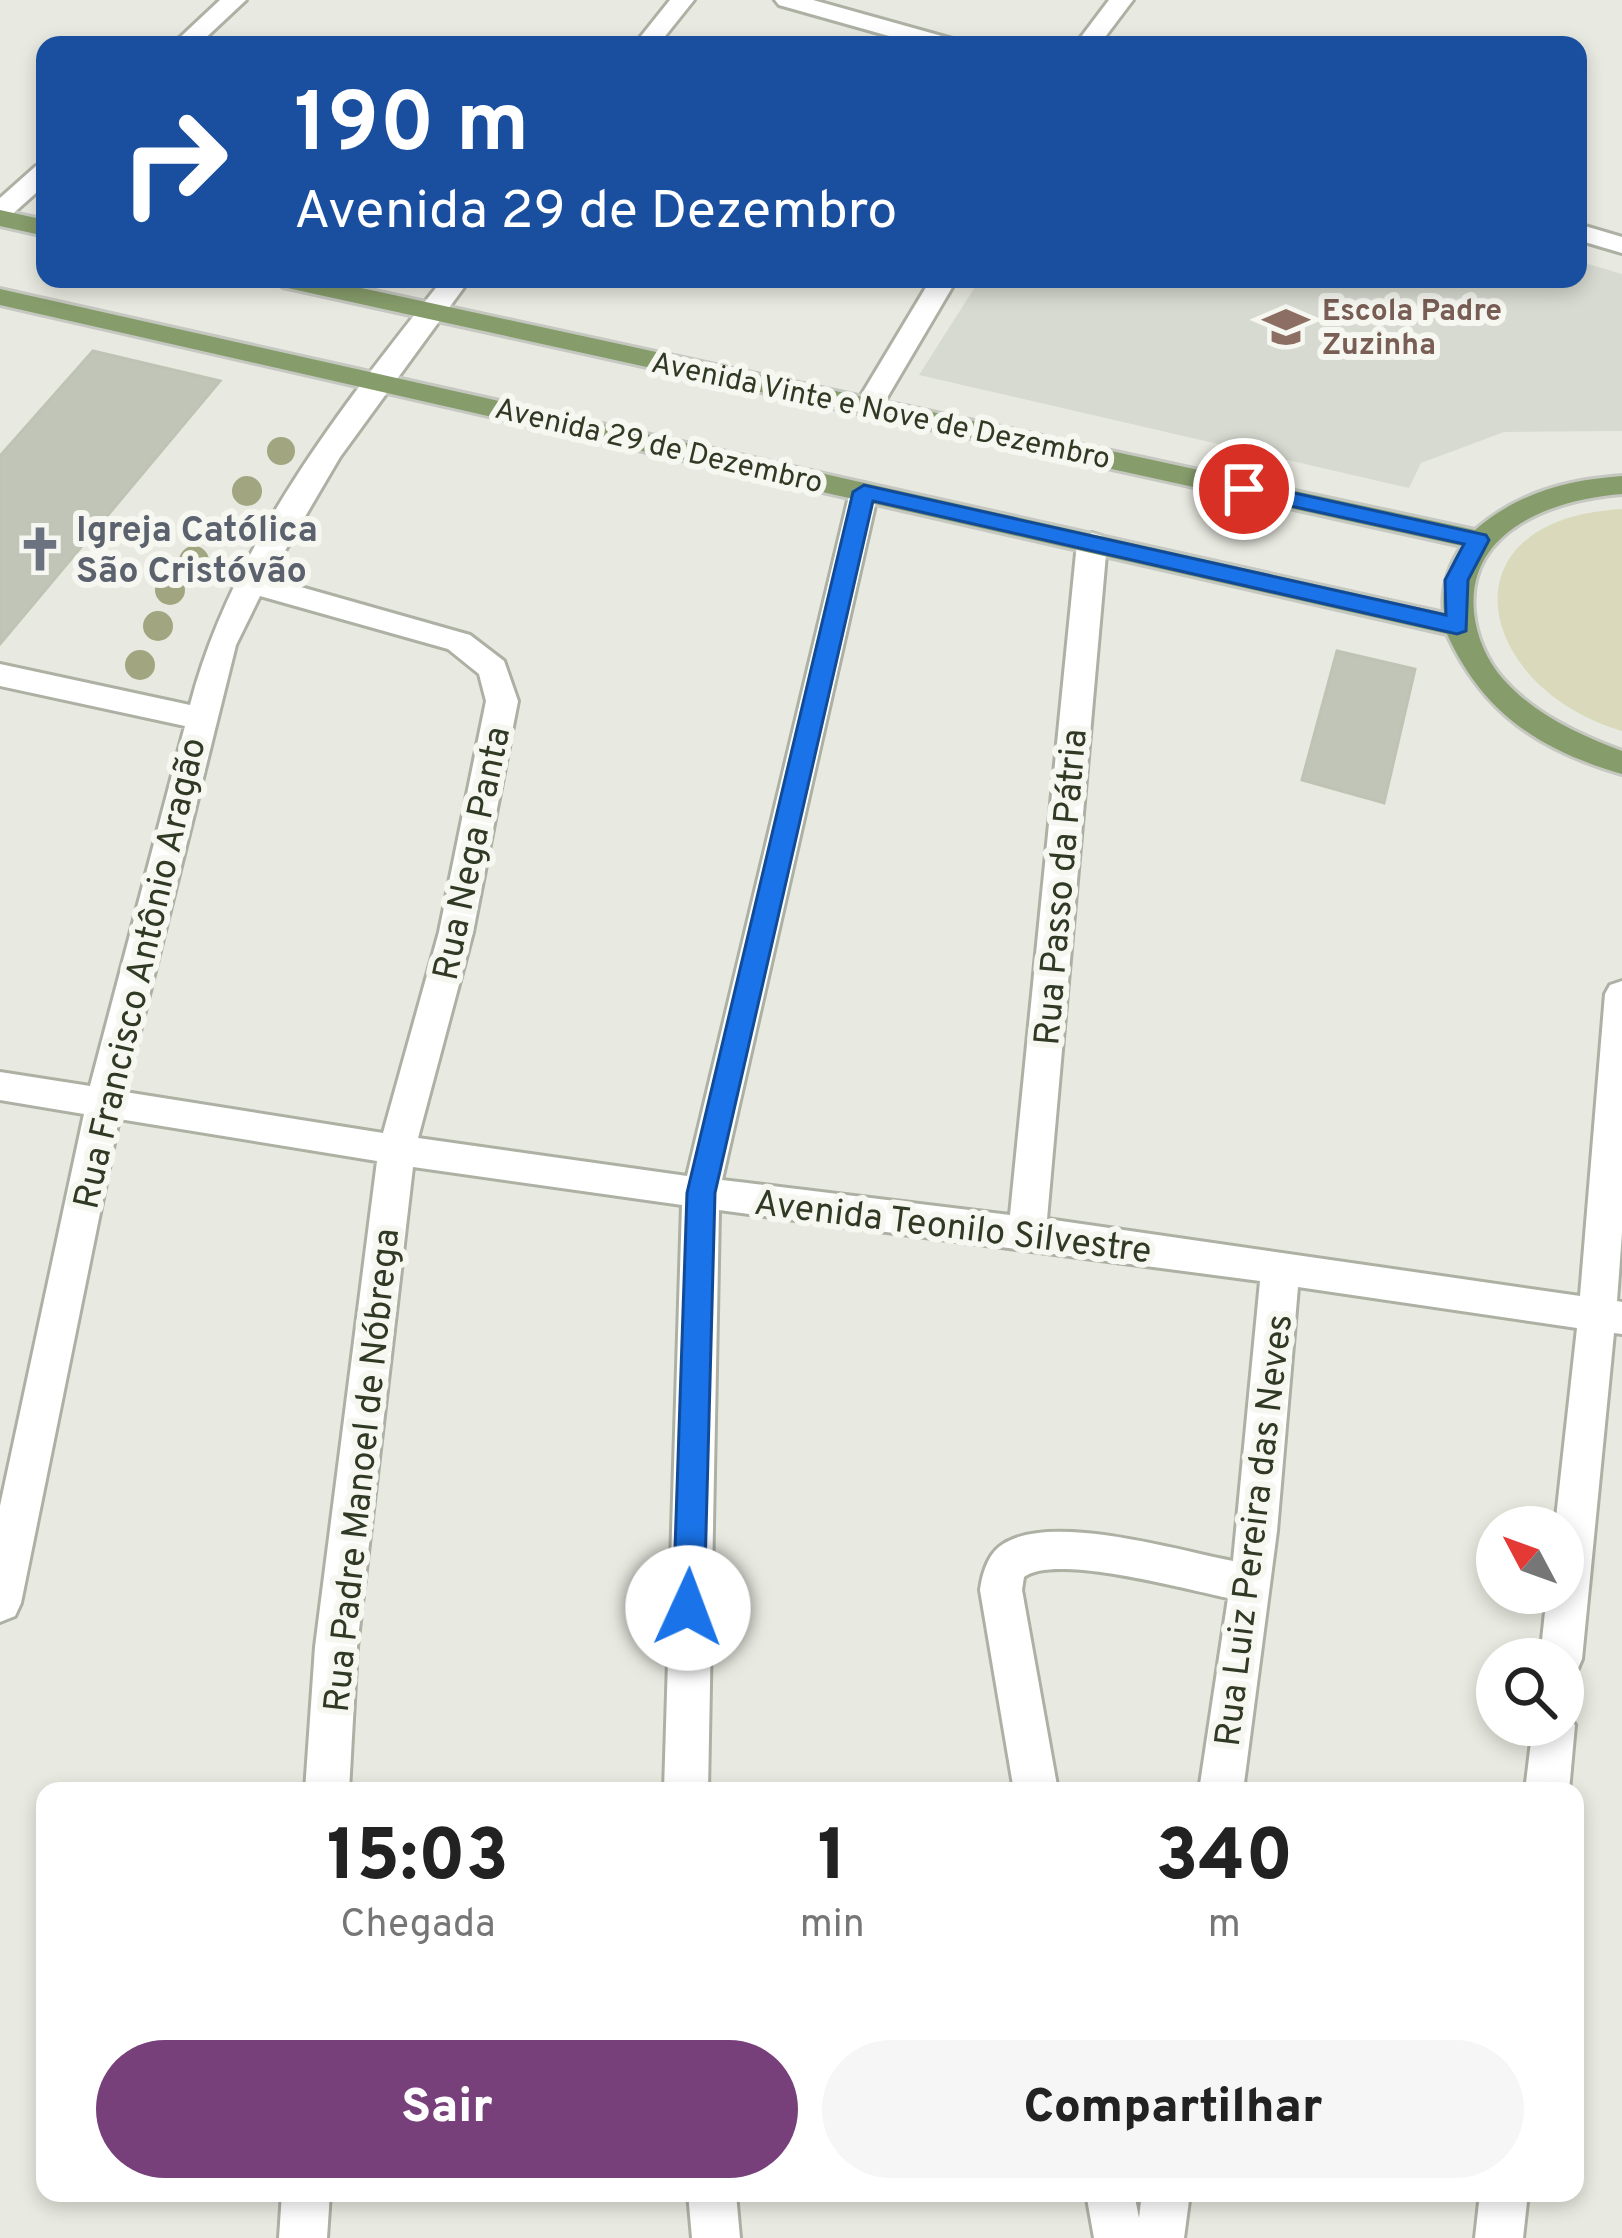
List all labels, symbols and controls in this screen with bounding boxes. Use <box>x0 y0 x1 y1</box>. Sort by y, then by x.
text: 190 m <box>294 75 529 181</box>
icon: right <box>96 84 252 240</box>
text: Avenida 29 de Dezembro <box>294 179 897 248</box>
place label: Escola Padre Zuzinha <box>1322 294 1502 365</box>
school or university icon: Escola Padre Zuzinha <box>1261 302 1311 352</box>
street label: Avenida Vinte e Nove de Dezembro <box>648 346 1113 479</box>
street label: Avenida 29 de Dezembro <box>491 392 826 503</box>
pin <box>1193 438 1295 540</box>
icon: arrive <box>1211 456 1277 522</box>
place label: Igreja Católica São Cristóvão <box>76 509 318 596</box>
church icon: Igreja Católica São Cristóvão <box>15 524 65 574</box>
street label: Rua Nega Panta <box>425 723 523 985</box>
street label: Rua Passo da Pátria <box>1026 727 1100 1047</box>
street label: Rua Francisco Antônio Aragão <box>65 734 219 1214</box>
street label: Avenida Teonilo Silvestre <box>751 1182 1154 1276</box>
street label: Rua Padre Manoel de Nóbrega <box>316 1226 412 1715</box>
street label: Rua Luiz Pereira das Neves <box>1207 1312 1305 1749</box>
north arrow <box>1476 1506 1584 1614</box>
map controls <box>1476 1506 1584 1746</box>
position arrow <box>625 1545 751 1671</box>
button: search <box>1476 1638 1584 1746</box>
text: 15:03 <box>327 1814 509 1906</box>
text: 1 <box>817 1814 847 1906</box>
text: 340 <box>1155 1814 1293 1906</box>
text: Chegada <box>340 1902 495 1951</box>
text: min <box>800 1902 865 1951</box>
text: m <box>1208 1902 1241 1951</box>
button: Sair <box>96 2040 798 2178</box>
button: Compartilhar <box>822 2040 1524 2178</box>

